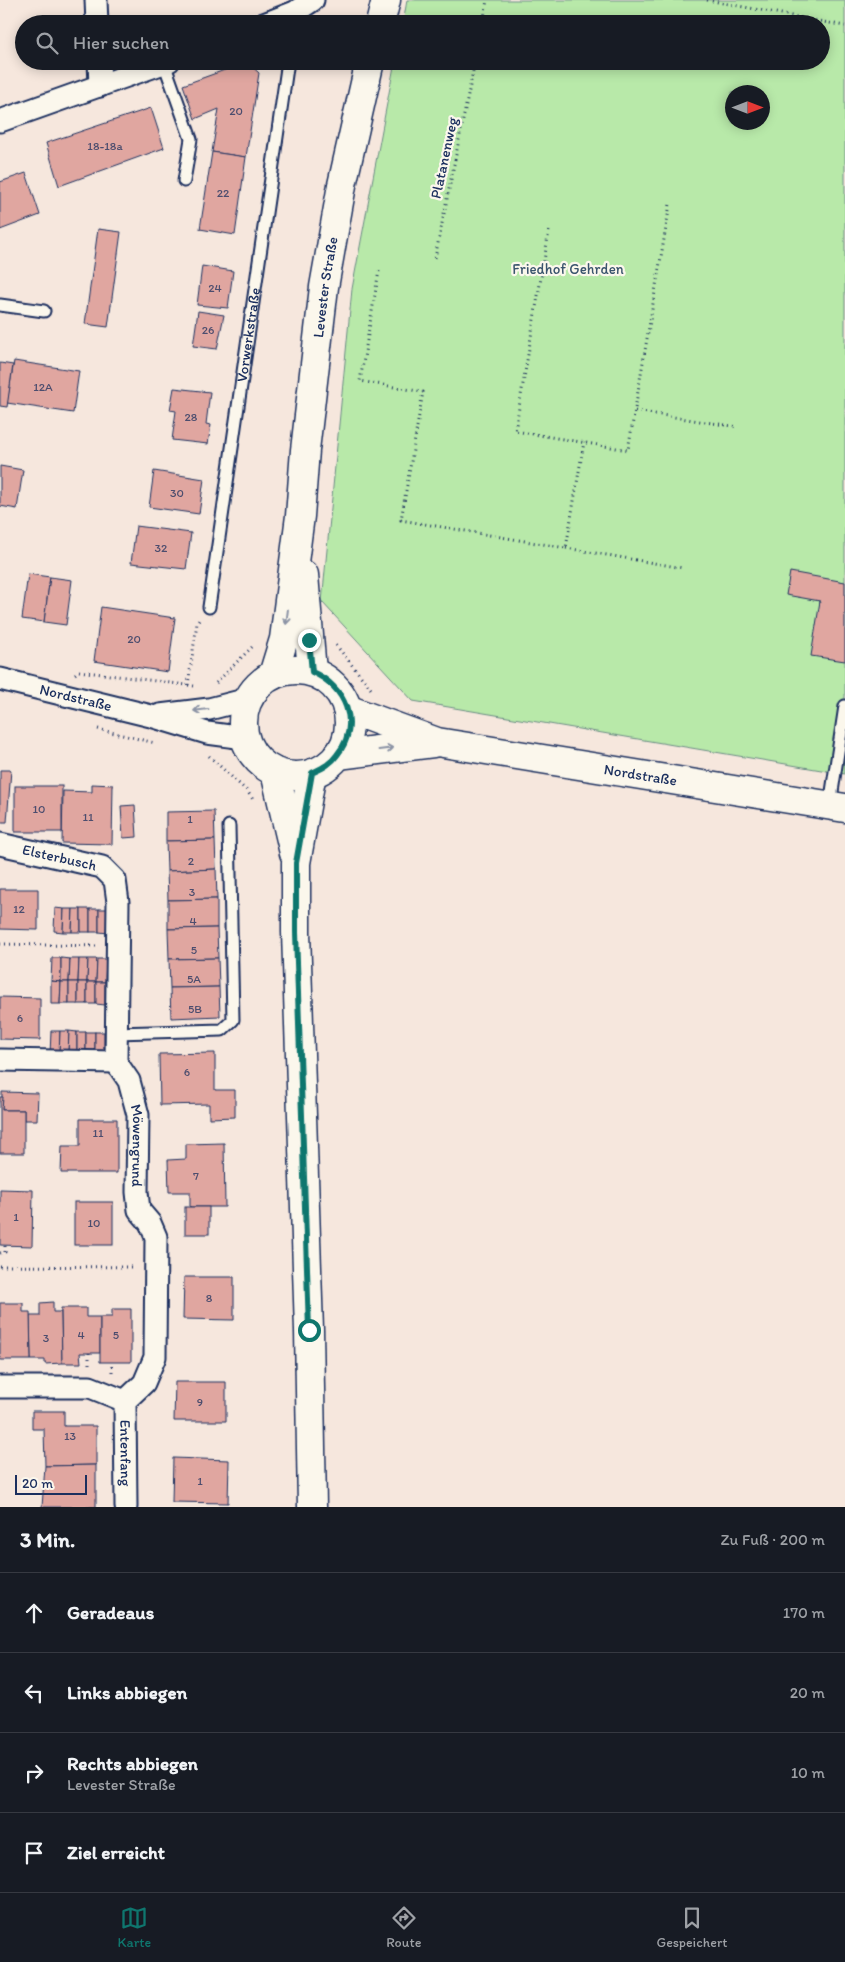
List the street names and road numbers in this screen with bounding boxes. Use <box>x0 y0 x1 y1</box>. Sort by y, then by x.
street label: Platanenweg <box>427 115 461 200</box>
street label: Levester Straße <box>309 235 342 339</box>
street label: Vorwerkstraße <box>233 286 264 383</box>
street label: Nordstraße <box>38 680 114 715</box>
street label: Nordstraße <box>603 760 678 790</box>
street label: Elsterbusch <box>21 840 99 875</box>
street label: Möwengrund <box>127 1102 147 1187</box>
street label: Entenfang <box>116 1420 135 1487</box>

